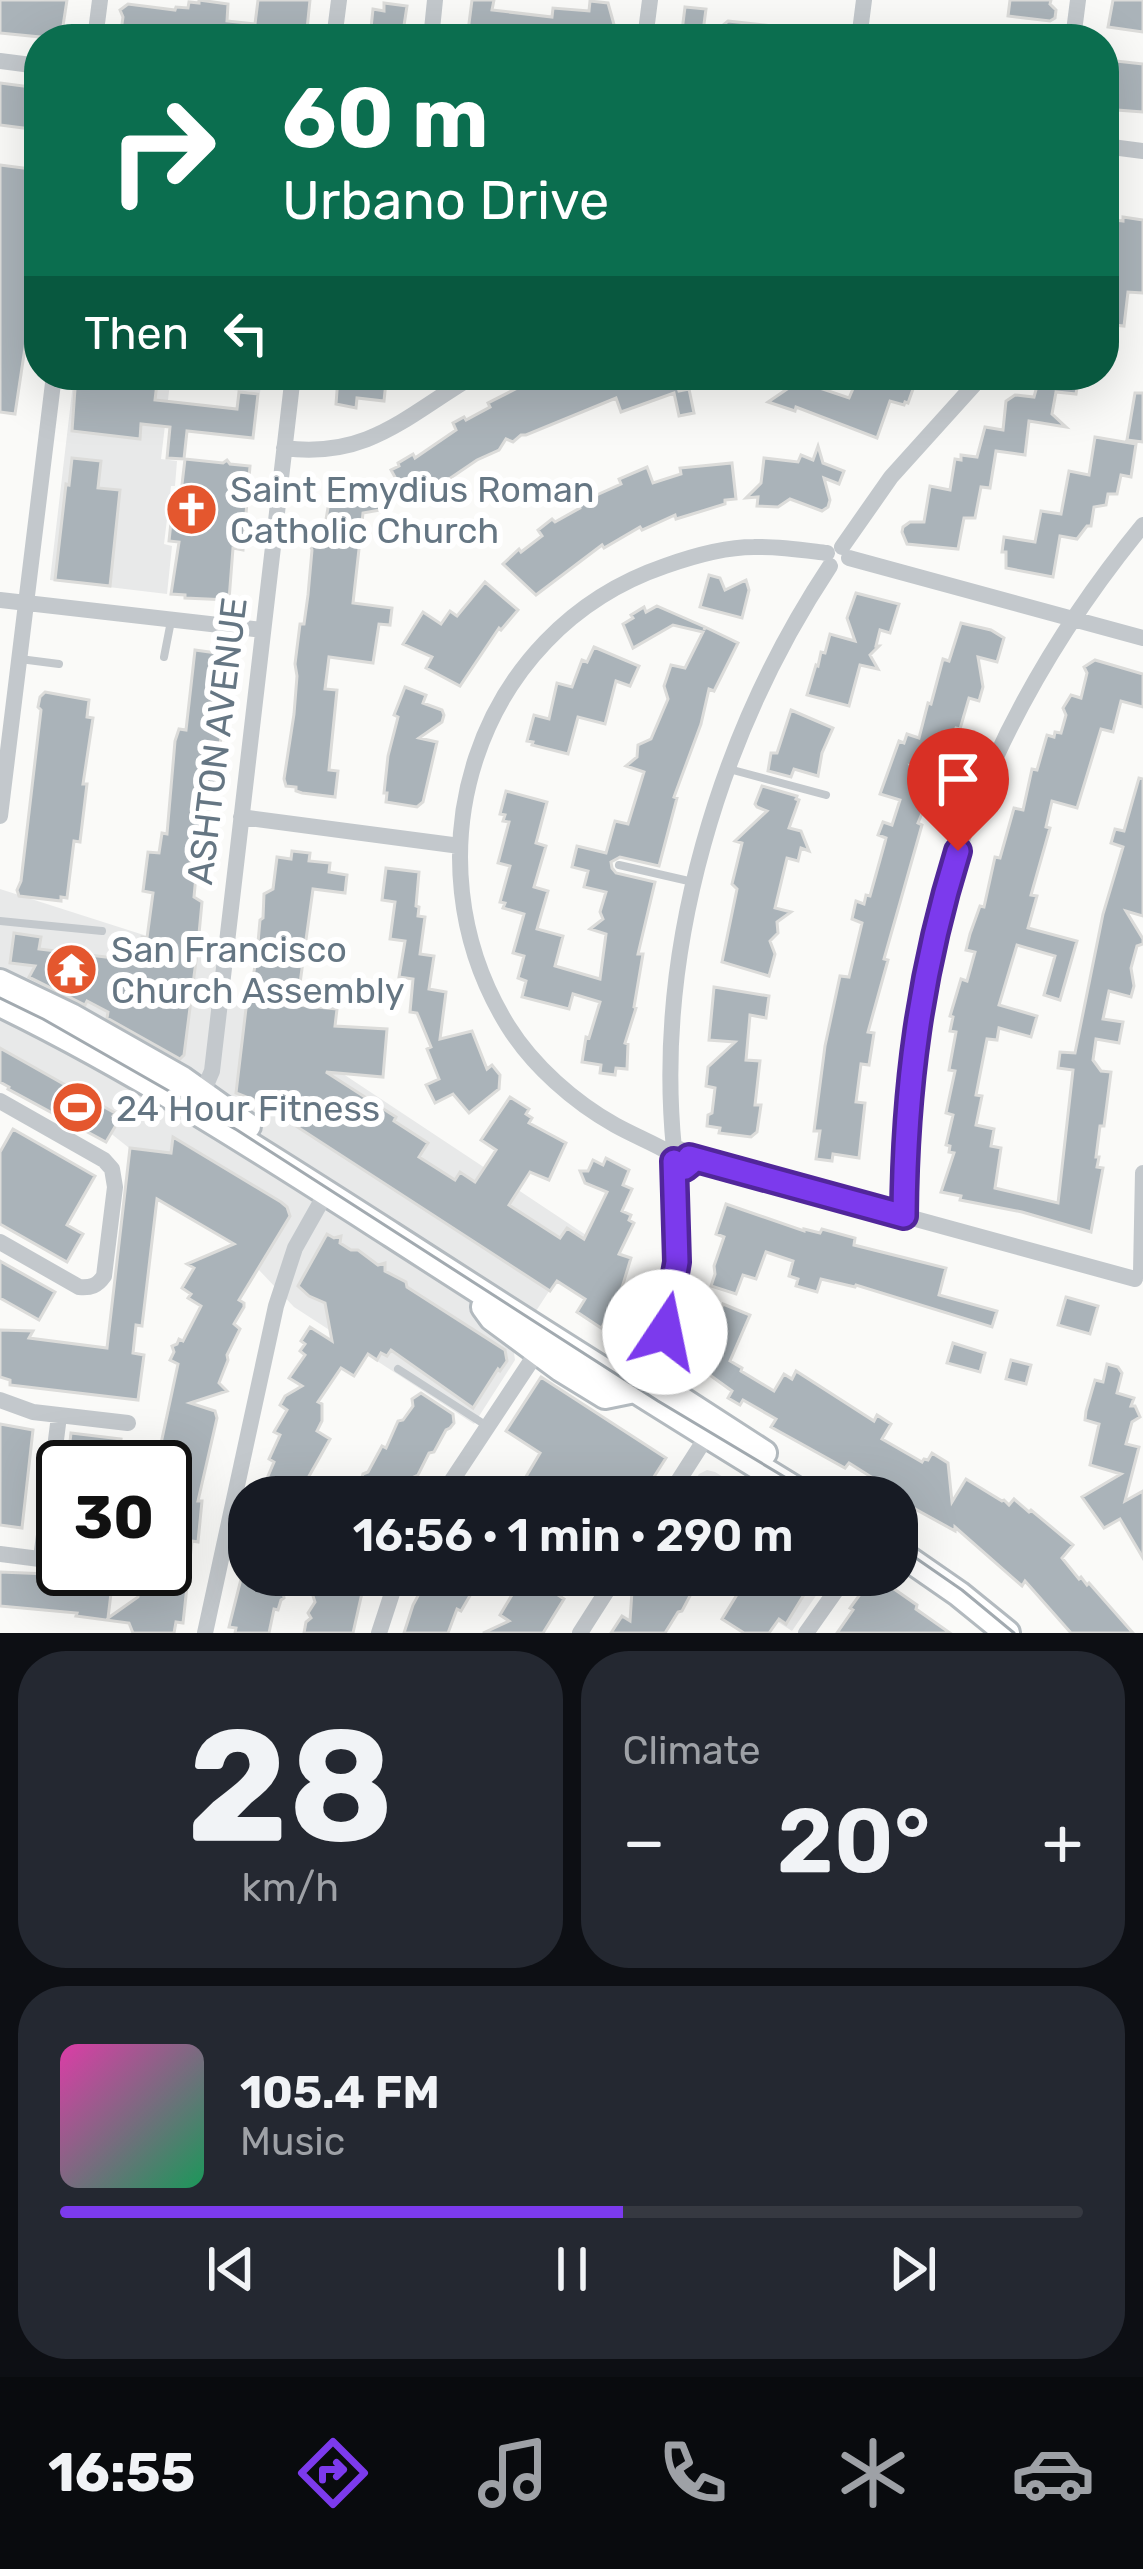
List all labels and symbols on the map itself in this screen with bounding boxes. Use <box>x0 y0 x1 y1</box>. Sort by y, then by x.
place label: Saint Emydius Roman Catholic Church <box>230 468 595 552</box>
church icon: Saint Emydius Roman Catholic Church <box>163 482 219 538</box>
street label: ASHTON AVENUE <box>178 595 256 887</box>
pin <box>907 728 1009 851</box>
place label: San Francisco Church Assembly <box>111 928 405 1012</box>
temple icon: San Francisco Church Assembly <box>44 942 100 998</box>
sports icon: 24 Hour Fitness <box>49 1080 105 1136</box>
place label: 24 Hour Fitness <box>116 1087 380 1130</box>
position arrow <box>602 1269 728 1395</box>
speed limit sign: 30 <box>36 1440 192 1596</box>

